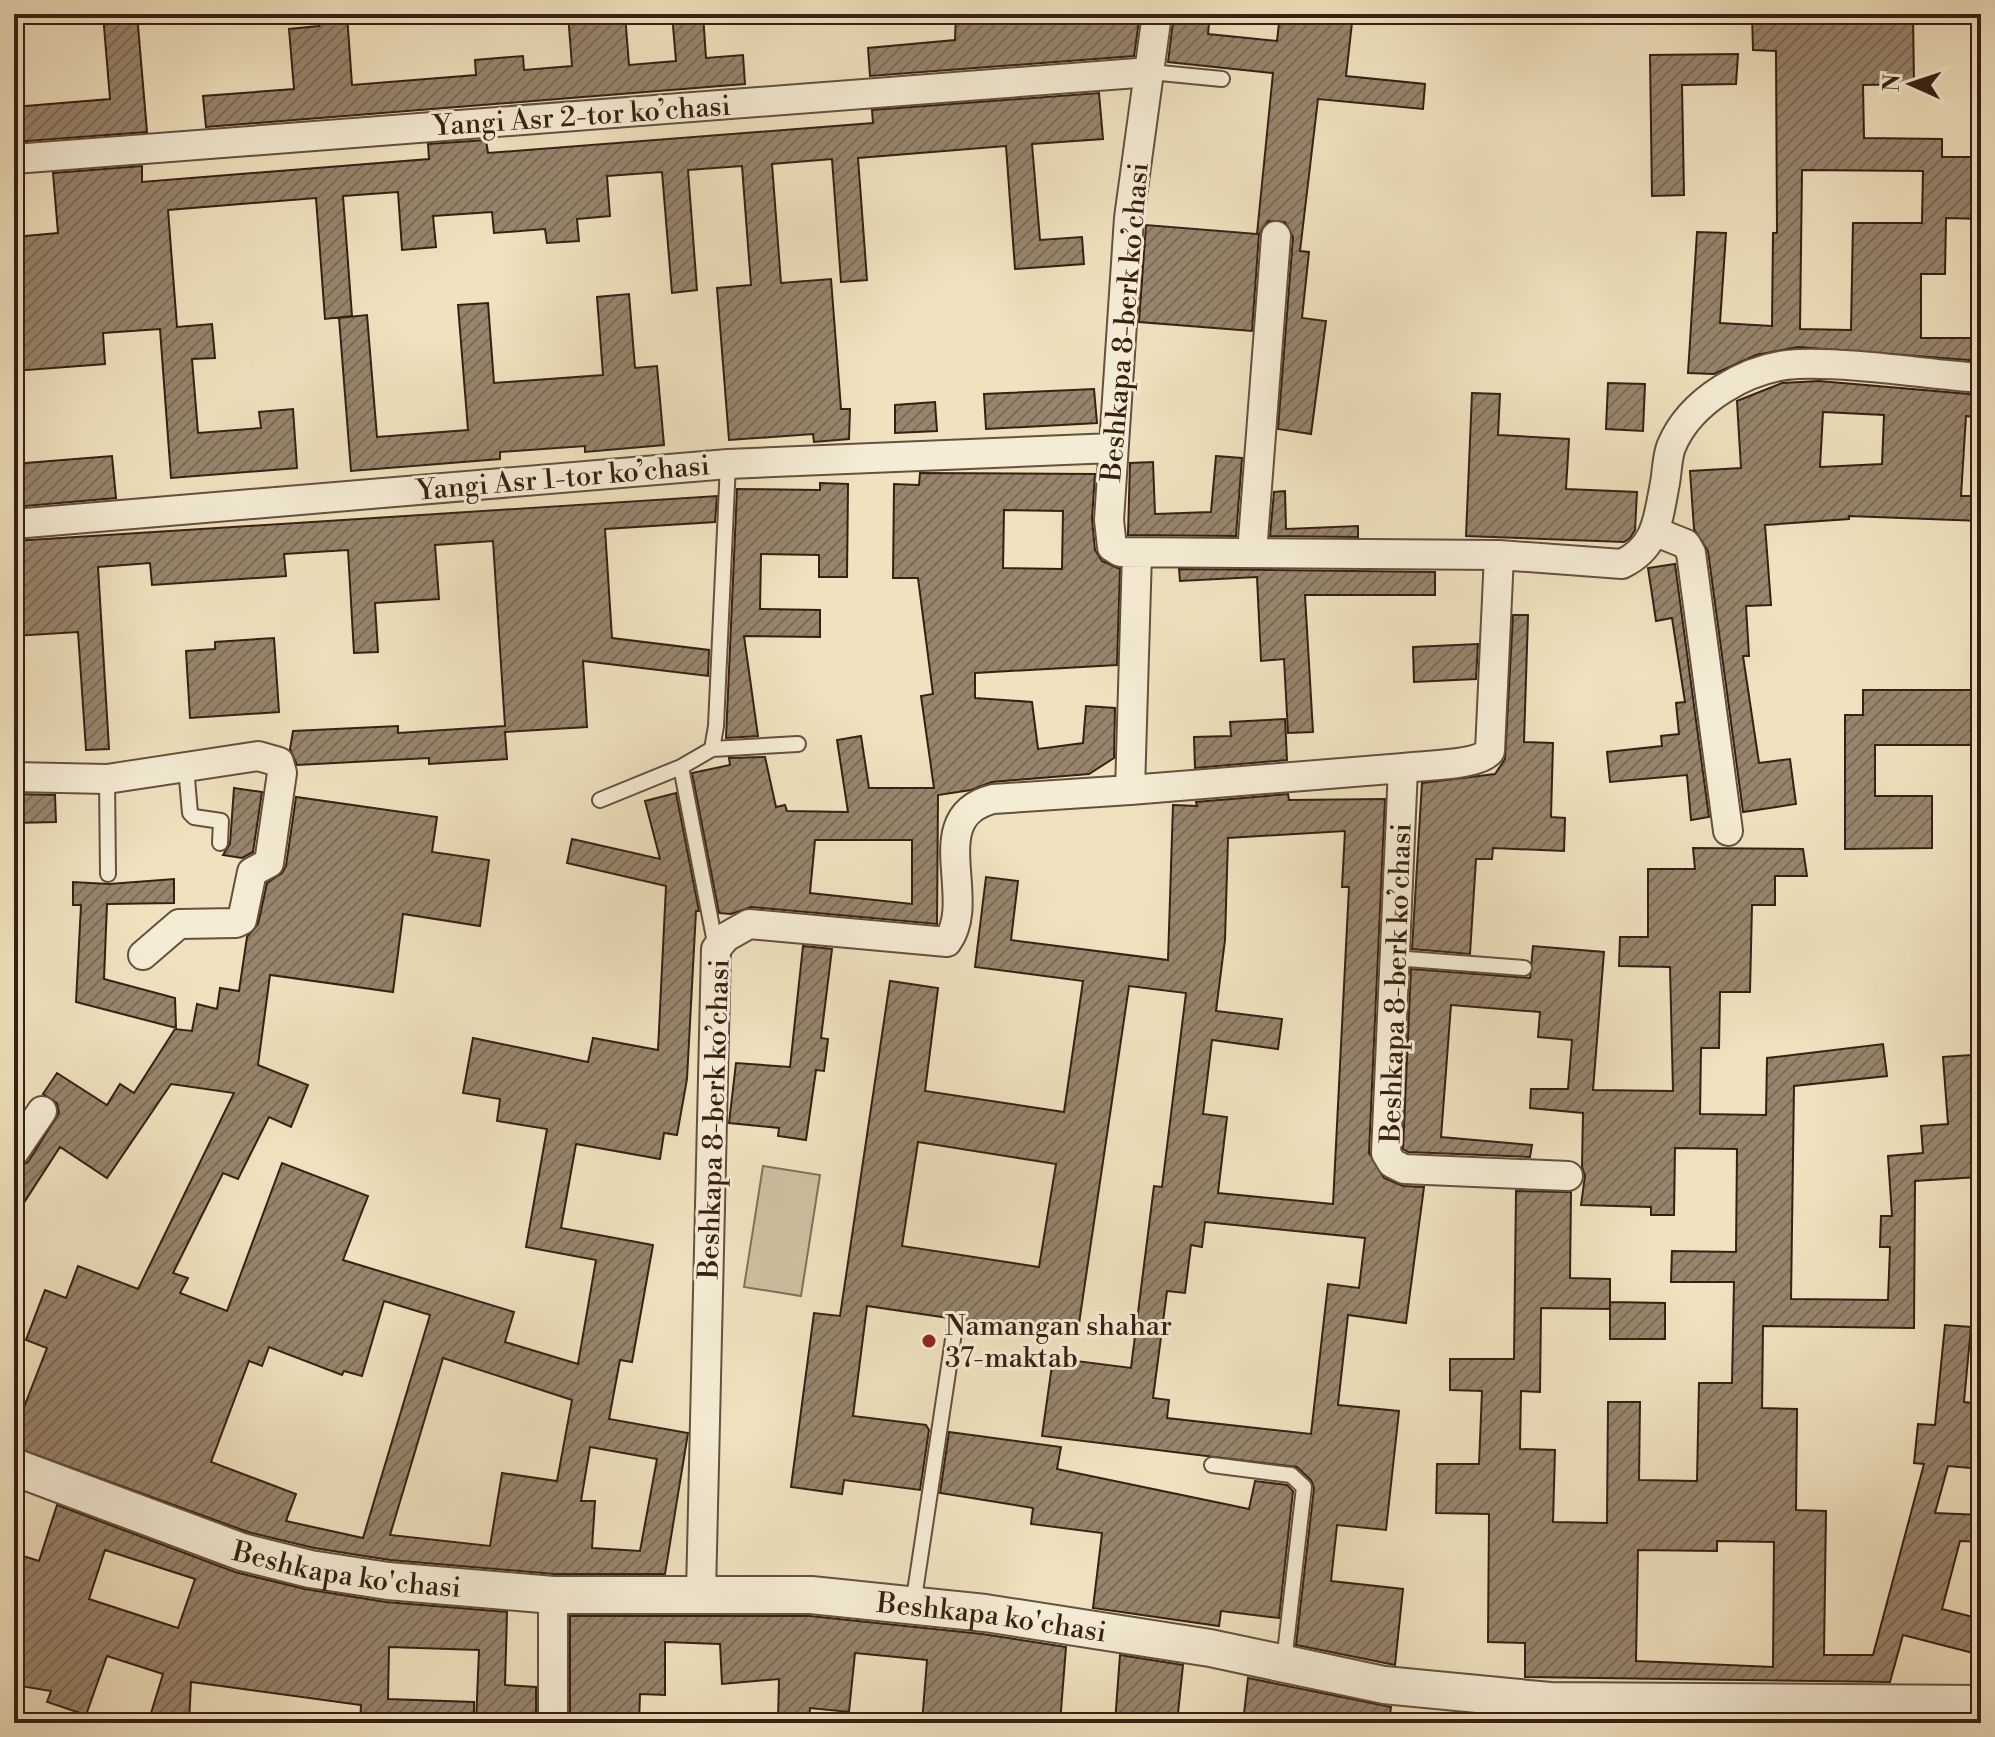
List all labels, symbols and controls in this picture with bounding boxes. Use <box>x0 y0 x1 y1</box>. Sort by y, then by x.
north arrow <box>1871 44 1951 124</box>
text: N <box>1879 73 1906 92</box>
street label: Yangi Asr 2-tor koʼchasi <box>430 89 732 144</box>
street label: Beshkapa 8-berk koʼchasi <box>1094 161 1157 484</box>
street label: Yangi Asr 1-tor koʼchasi <box>413 448 711 509</box>
street label: Beshkapa 8-berk koʼchasi <box>1373 822 1420 1145</box>
street label: Beshkapa 8-berk koʼchasi <box>691 958 738 1281</box>
place label: Namangan shahar 37-maktab <box>945 1309 1172 1376</box>
marker: Namangan shahar 37-maktab <box>920 1332 938 1350</box>
street label: Beshkapa ko'chasi <box>228 1534 462 1606</box>
street label: Beshkapa ko'chasi <box>874 1586 1109 1651</box>

